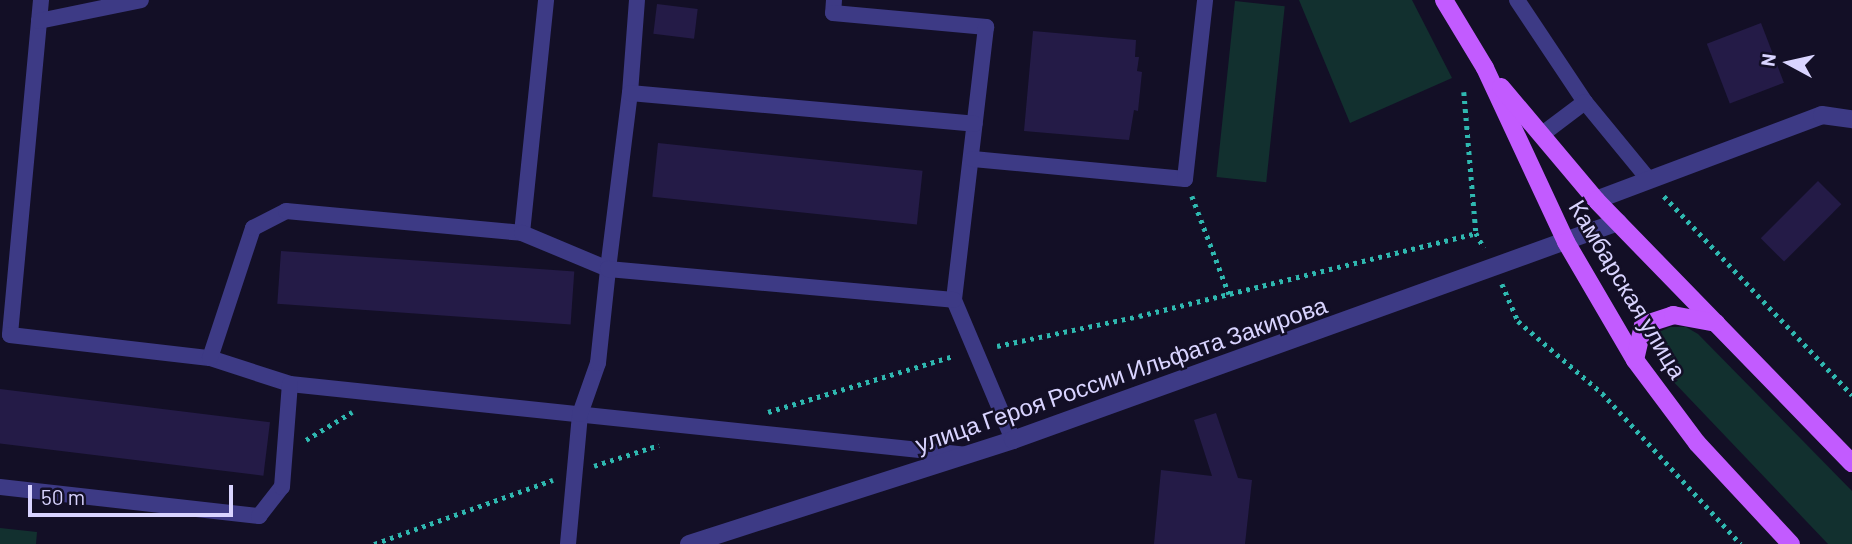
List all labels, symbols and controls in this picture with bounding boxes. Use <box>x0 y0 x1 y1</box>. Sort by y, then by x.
north arrow <box>1754 28 1824 98</box>
text: N <box>1755 52 1780 68</box>
street label: Камбарская улица <box>1563 194 1693 384</box>
street label: улица Героя России Ильфата Закирова <box>911 290 1331 458</box>
scale bar <box>32 470 236 514</box>
text: 50 m <box>41 484 85 509</box>

